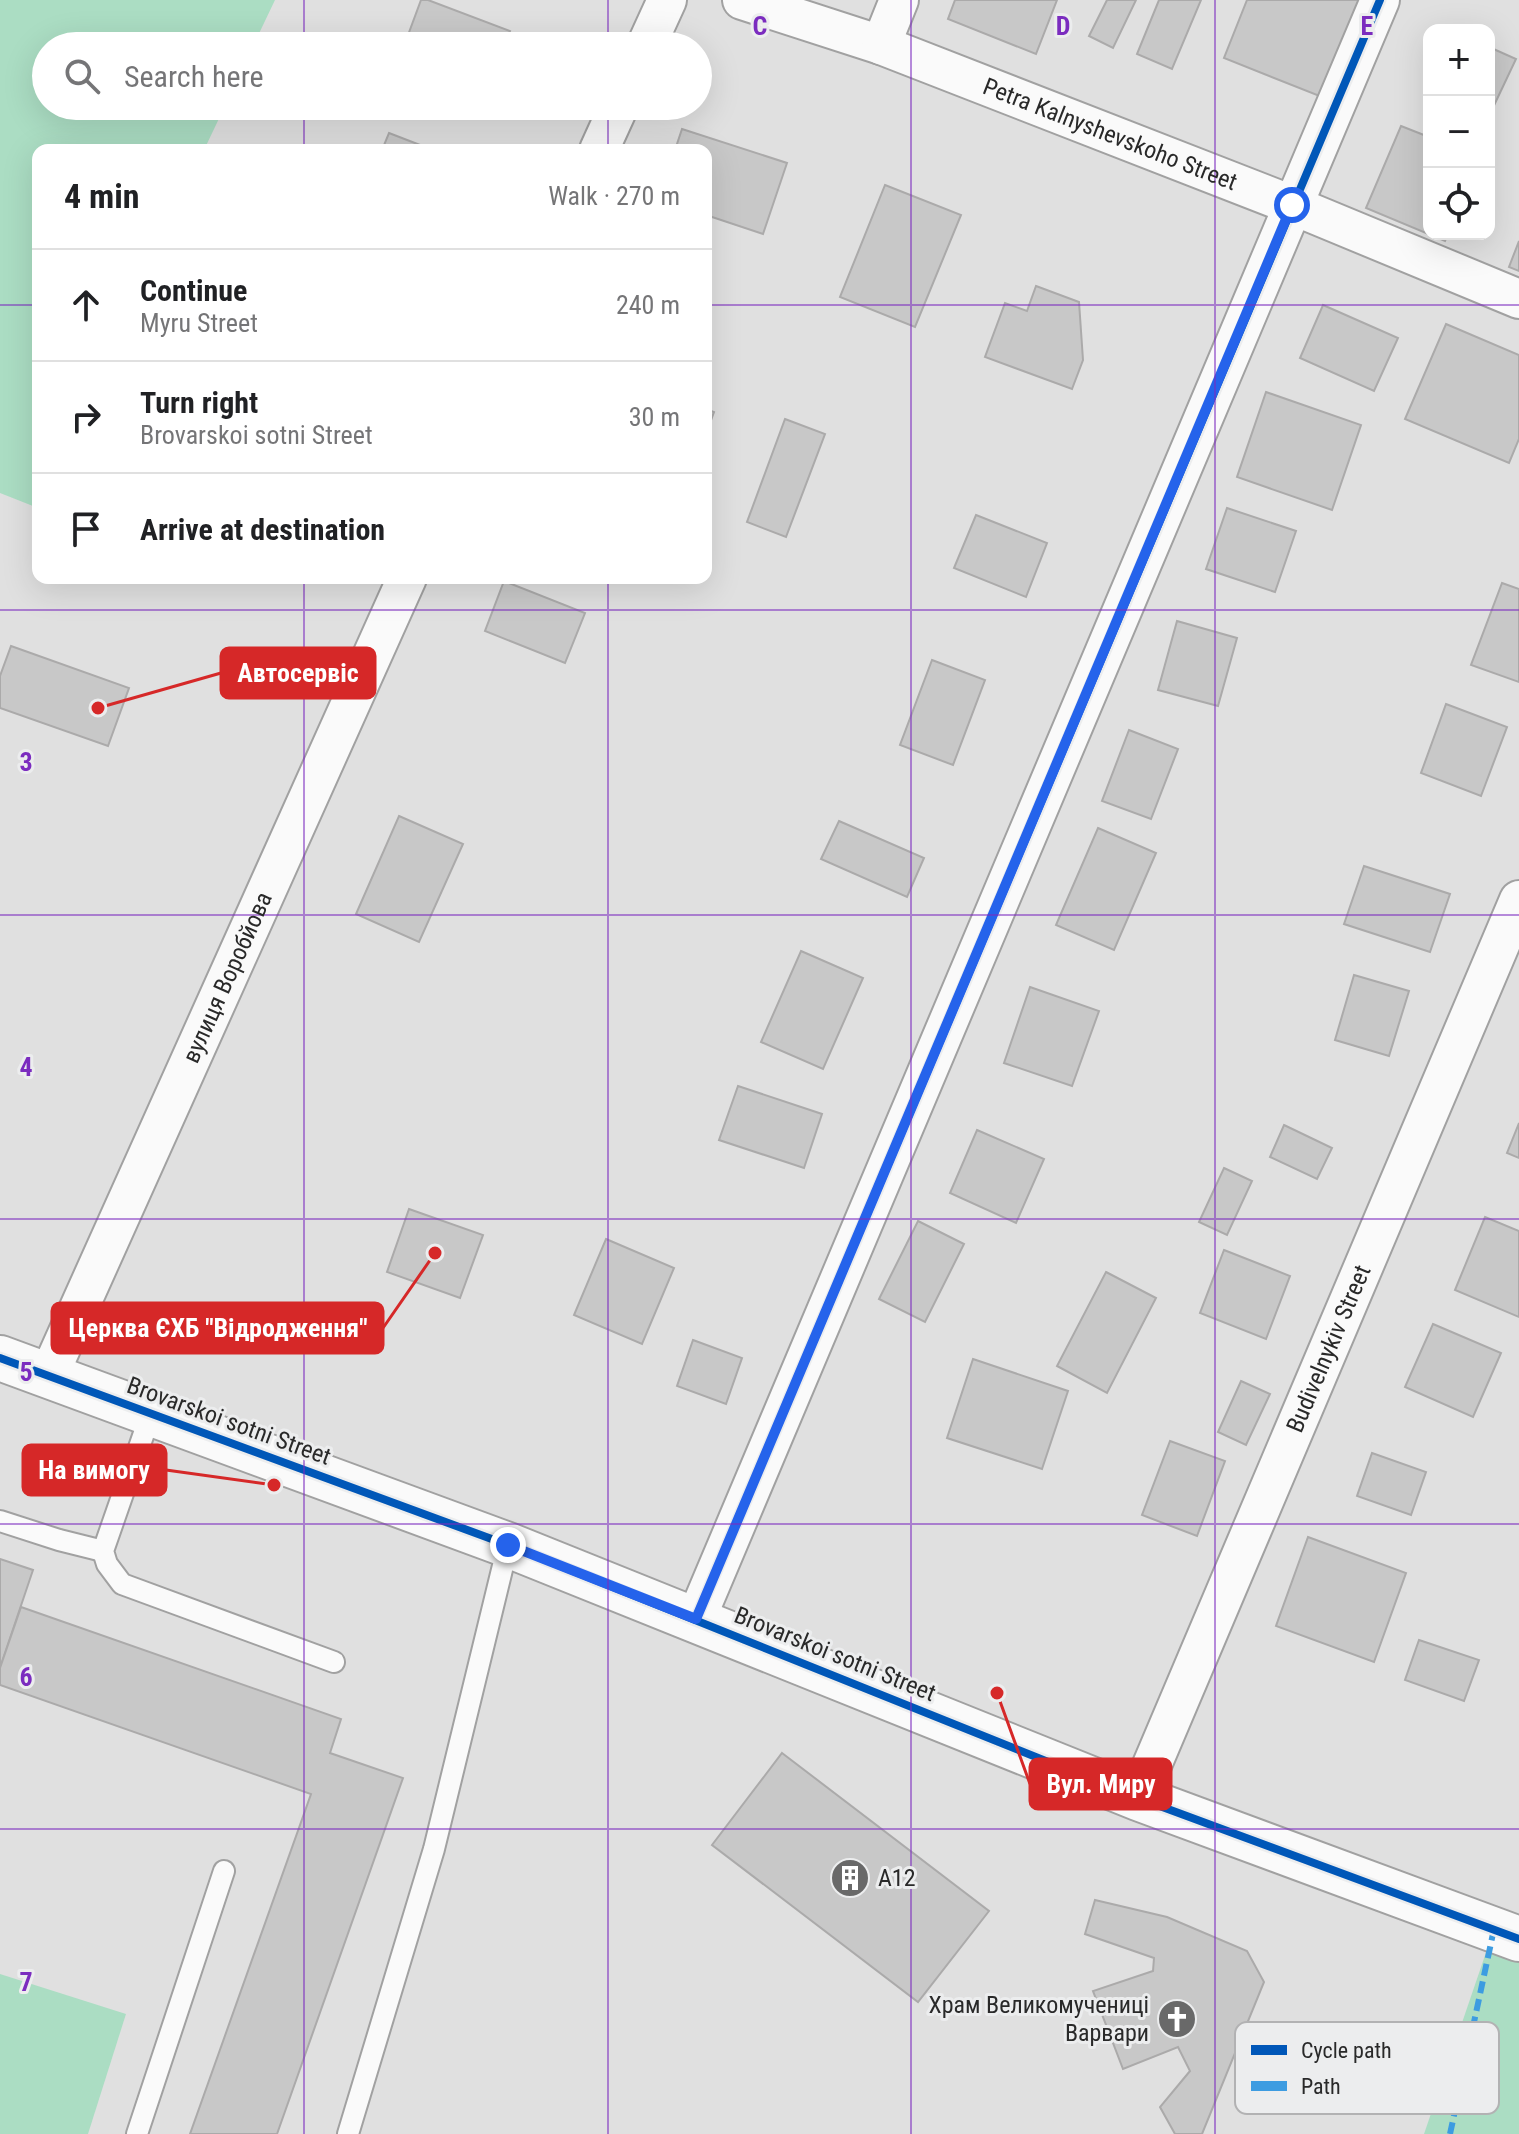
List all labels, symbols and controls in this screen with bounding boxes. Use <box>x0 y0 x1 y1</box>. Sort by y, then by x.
text: C <box>753 11 768 41</box>
text: D <box>1056 11 1070 41</box>
text: E <box>1361 11 1374 41</box>
map controls <box>1423 24 1495 240</box>
button: + <box>1423 24 1495 96</box>
search box <box>32 32 712 120</box>
icon: search <box>60 54 104 98</box>
text: Search here <box>124 59 264 94</box>
street label: Petra Kalnyshevskoho Street <box>979 72 1241 196</box>
button: − <box>1423 96 1495 168</box>
button: locate <box>1423 168 1495 240</box>
text: 4 min <box>64 176 140 216</box>
text: Walk · 270 m <box>548 181 680 211</box>
route start <box>1274 187 1310 223</box>
text: Continue <box>140 273 247 308</box>
icon: ahead <box>64 283 108 327</box>
text: 240 m <box>616 290 680 320</box>
text: Myru Street <box>140 308 258 338</box>
text: Turn right <box>140 385 258 420</box>
icon: right <box>64 395 108 439</box>
text: 30 m <box>629 402 680 432</box>
text: Brovarskoi sotni Street <box>140 420 373 450</box>
icon: arrive <box>64 507 108 551</box>
text: Arrive at destination <box>140 512 385 547</box>
callout: Автосервіс <box>221 648 375 698</box>
text: Автосервіс <box>237 658 359 688</box>
text: 3 <box>19 747 33 777</box>
street label: вулиця Воробйова <box>177 888 278 1067</box>
text: 4 <box>19 1052 33 1082</box>
street label: Budivelnykiv Street <box>1281 1261 1376 1437</box>
callout: Церква ЄХБ "Відродження" <box>52 1303 383 1353</box>
text: Церква ЄХБ "Відродження" <box>69 1313 367 1343</box>
text: 5 <box>19 1357 33 1387</box>
street label: Brovarskoi sotni Street <box>123 1371 335 1471</box>
callout: На вимогу <box>23 1445 166 1495</box>
text: На вимогу <box>38 1455 150 1485</box>
route end <box>490 1527 526 1563</box>
street label: Brovarskoi sotni Street <box>730 1601 940 1707</box>
text: 6 <box>19 1662 33 1692</box>
callout: Вул. Миру <box>1030 1759 1171 1809</box>
text: Вул. Миру <box>1046 1769 1156 1799</box>
building icon: А12 <box>829 1857 871 1899</box>
place label: А12 <box>878 1864 916 1892</box>
text: 7 <box>19 1967 33 1997</box>
place label: Храм Великомучениці Варвари <box>928 1991 1149 2047</box>
church icon: Храм Великомучениці Варвари <box>1156 1998 1198 2040</box>
legend <box>1235 2022 1499 2114</box>
text: Cycle path <box>1301 2038 1392 2063</box>
text: Path <box>1301 2074 1341 2099</box>

